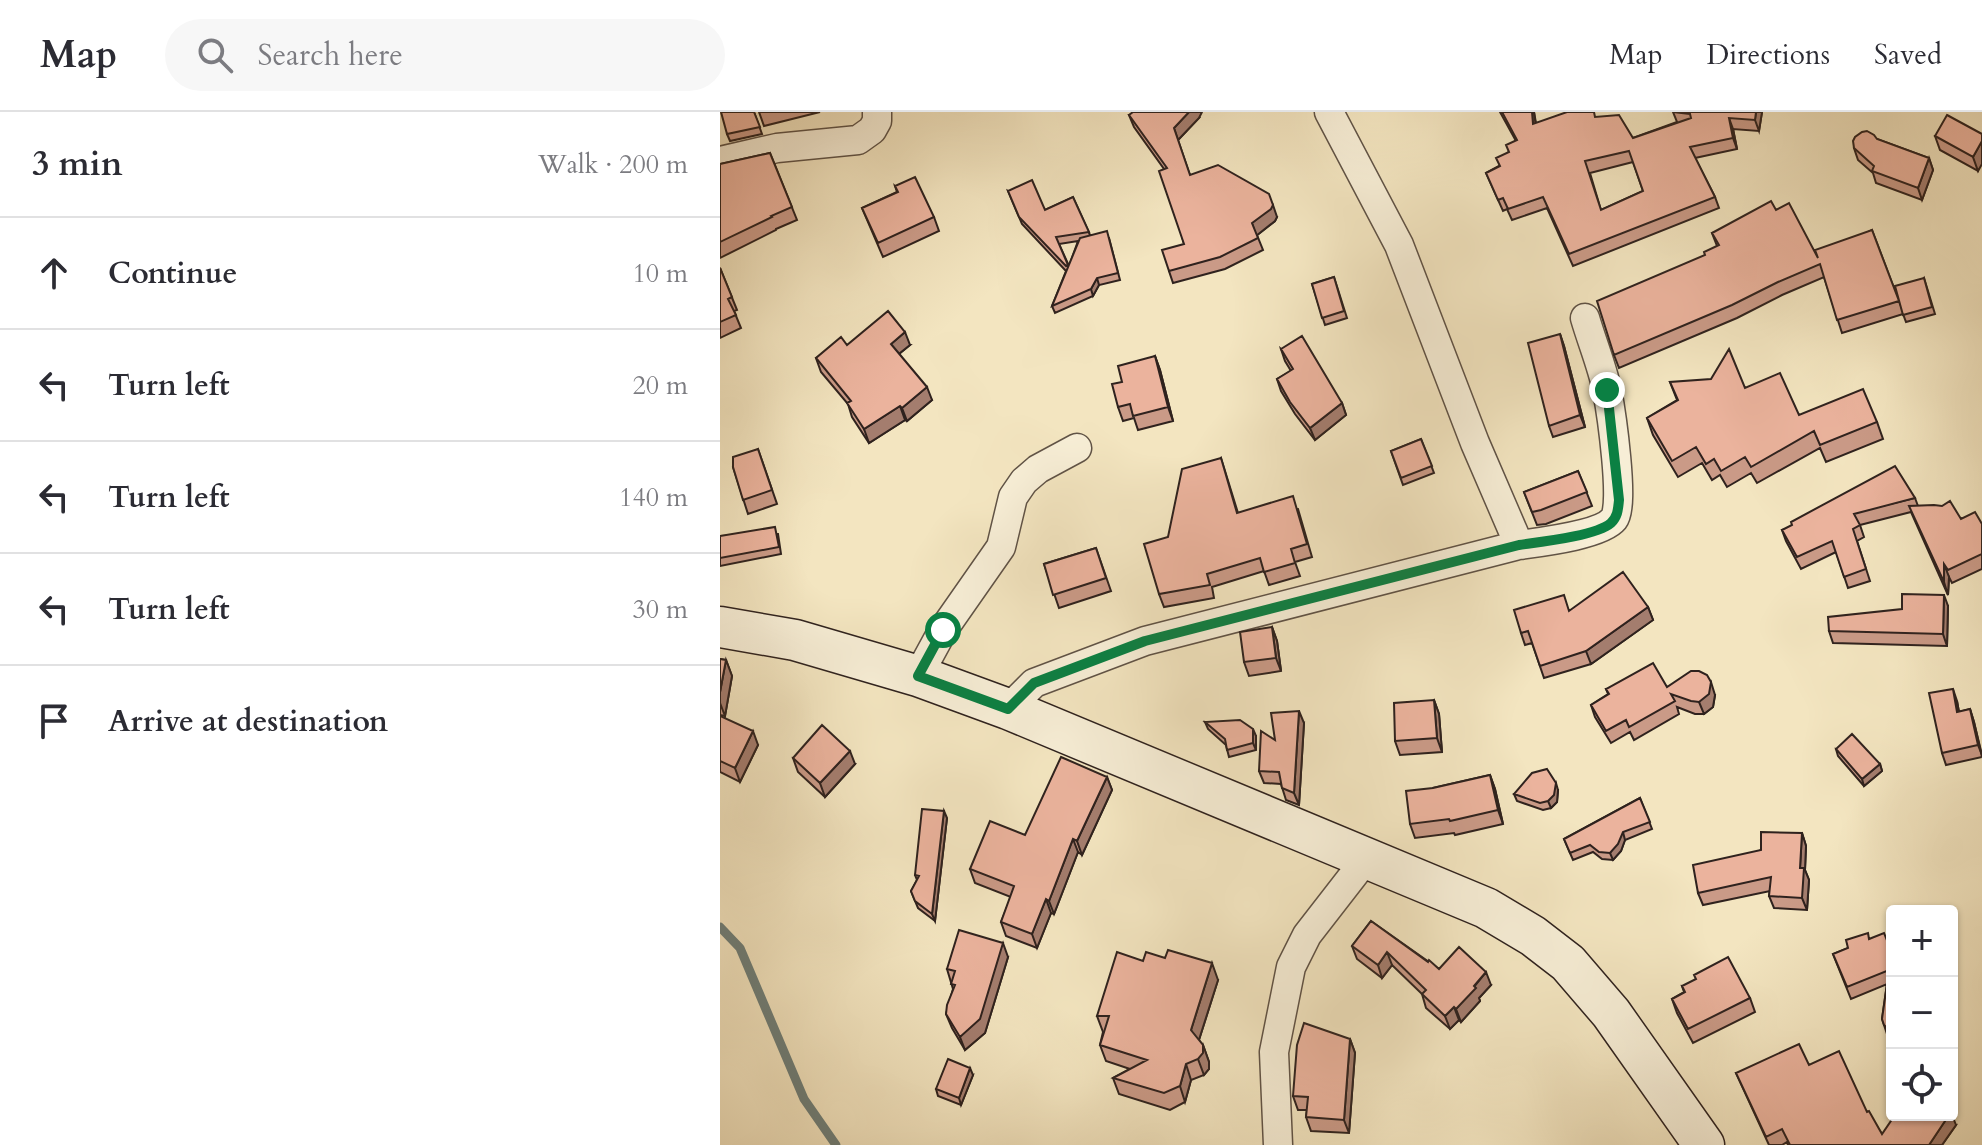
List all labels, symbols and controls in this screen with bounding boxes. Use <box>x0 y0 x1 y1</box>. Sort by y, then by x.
search box <box>165 19 725 91</box>
text: Map <box>40 29 117 81</box>
icon: search <box>193 33 237 77</box>
text: Search here <box>257 35 403 76</box>
text: Map <box>1609 36 1663 74</box>
text: Directions <box>1707 36 1830 74</box>
text: Saved <box>1874 36 1942 74</box>
text: 3 min <box>32 141 123 187</box>
text: Walk · 200 m <box>538 147 688 182</box>
icon: ahead <box>32 251 76 295</box>
text: Continue <box>108 253 237 294</box>
text: 10 m <box>632 256 688 291</box>
icon: left <box>32 363 76 407</box>
text: Turn left <box>108 365 230 406</box>
text: 20 m <box>632 368 688 403</box>
route end <box>1589 372 1625 408</box>
icon: left <box>32 475 76 519</box>
text: Turn left <box>108 477 230 518</box>
text: 140 m <box>619 480 688 515</box>
icon: left <box>32 587 76 631</box>
text: Turn left <box>108 589 230 630</box>
text: 30 m <box>632 592 688 627</box>
route start <box>925 612 961 648</box>
icon: arrive <box>32 699 76 743</box>
text: Arrive at destination <box>108 701 388 742</box>
map controls <box>1886 905 1958 1121</box>
button: + <box>1886 905 1958 977</box>
button: − <box>1886 977 1958 1049</box>
button: locate <box>1886 1049 1958 1121</box>

